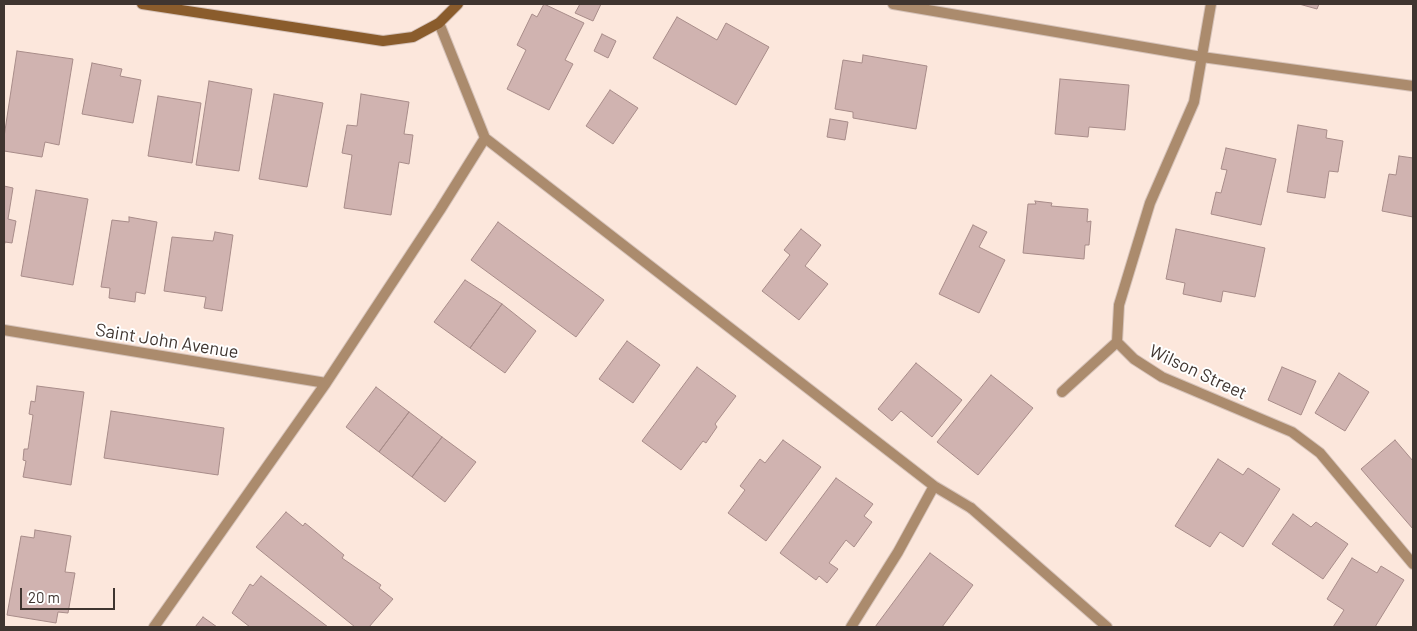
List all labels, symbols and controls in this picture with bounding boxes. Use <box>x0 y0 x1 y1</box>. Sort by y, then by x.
street label: Saint John Avenue <box>94 319 240 363</box>
street label: Wilson Street <box>1146 340 1250 404</box>
scale bar <box>22 578 118 610</box>
text: 20 m <box>28 588 60 606</box>

